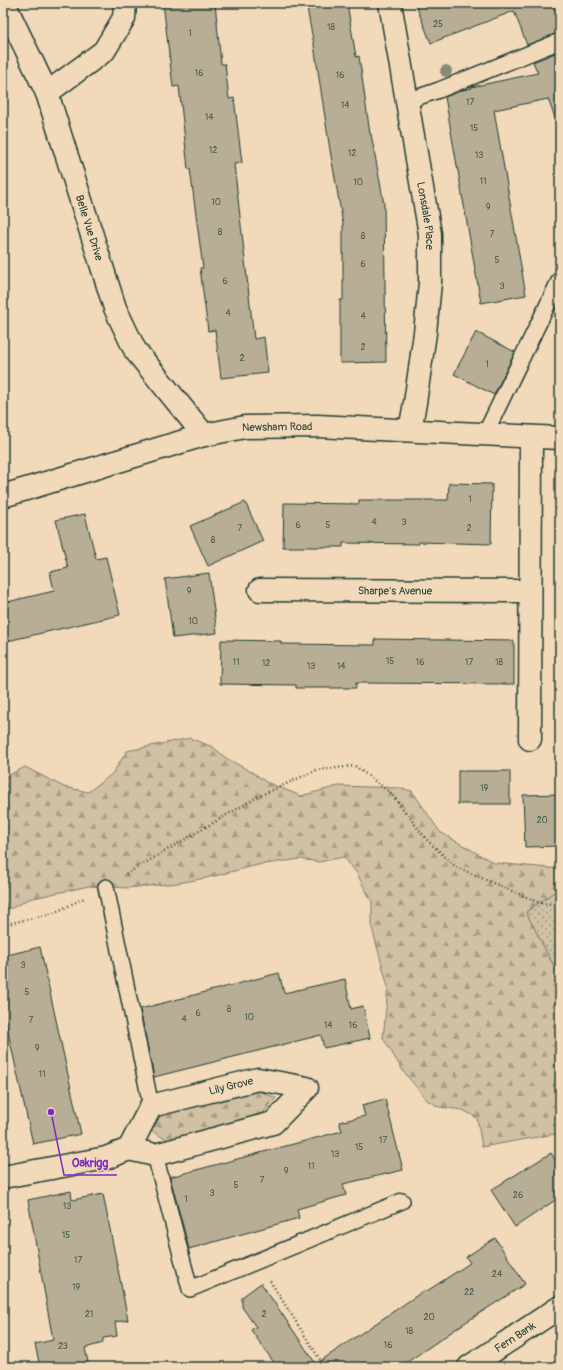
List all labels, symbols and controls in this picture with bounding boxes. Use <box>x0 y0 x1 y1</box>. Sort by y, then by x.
house number: 25 <box>433 19 443 30</box>
house number: 18 <box>327 22 335 33</box>
house number: 1 <box>188 28 192 39</box>
house number: 16 <box>195 68 203 79</box>
house number: 16 <box>336 70 344 81</box>
house number: 17 <box>466 97 474 108</box>
house number: 14 <box>341 100 350 111</box>
house number: 14 <box>205 112 214 123</box>
house number: 15 <box>470 123 478 134</box>
house number: 12 <box>209 145 217 156</box>
house number: 12 <box>348 148 356 159</box>
house number: 13 <box>475 150 483 161</box>
house number: 11 <box>479 176 487 187</box>
house number: 10 <box>353 177 363 188</box>
street label: Lonsdale Place <box>415 181 437 251</box>
street label: Belle Vue Drive <box>73 193 106 263</box>
house number: 10 <box>211 197 221 208</box>
house number: 9 <box>486 202 491 213</box>
house number: 8 <box>218 227 223 238</box>
house number: 7 <box>490 229 495 240</box>
house number: 8 <box>361 231 366 242</box>
house number: 5 <box>495 255 500 266</box>
house number: 6 <box>360 259 366 270</box>
house number: 6 <box>222 276 228 287</box>
house number: 3 <box>499 281 505 292</box>
house number: 4 <box>225 308 231 319</box>
house number: 4 <box>360 311 366 322</box>
house number: 2 <box>360 342 366 353</box>
house number: 2 <box>239 353 245 364</box>
house number: 1 <box>485 359 489 370</box>
street label: Newsham Road <box>242 420 313 434</box>
house number: 1 <box>468 494 472 505</box>
house number: 4 <box>371 517 377 528</box>
house number: 3 <box>401 517 407 528</box>
house number: 6 <box>295 520 301 531</box>
house number: 5 <box>326 520 331 531</box>
house number: 7 <box>238 523 243 534</box>
house number: 2 <box>466 523 472 534</box>
house number: 8 <box>211 535 216 546</box>
street label: Sharpe's Avenue <box>358 584 433 597</box>
house number: 9 <box>187 586 192 597</box>
house number: 10 <box>188 616 198 627</box>
house number: 15 <box>386 656 394 667</box>
house number: 11 <box>232 657 240 668</box>
house number: 16 <box>416 657 424 668</box>
house number: 17 <box>465 657 473 668</box>
house number: 18 <box>495 657 503 668</box>
house number: 12 <box>262 658 270 669</box>
house number: 13 <box>307 661 315 672</box>
house number: 14 <box>337 661 346 672</box>
house number: 19 <box>480 783 488 794</box>
house number: 20 <box>536 815 548 826</box>
house number: 3 <box>20 960 26 971</box>
house number: 5 <box>25 987 30 998</box>
house number: 8 <box>227 1004 232 1015</box>
house number: 6 <box>195 1008 201 1019</box>
house number: 10 <box>244 1012 254 1023</box>
house number: 4 <box>181 1014 187 1025</box>
house number: 7 <box>29 1015 34 1026</box>
house number: 14 <box>324 1020 333 1031</box>
house number: 16 <box>349 1020 357 1031</box>
house number: 9 <box>35 1043 40 1054</box>
house number: 11 <box>38 1069 46 1080</box>
street label: Lily Grove <box>208 1074 255 1098</box>
house number: 17 <box>379 1135 387 1146</box>
house number: 15 <box>355 1142 363 1153</box>
house number: 13 <box>331 1149 339 1160</box>
callout: Oakrigg <box>64 1151 117 1175</box>
text: Oakrigg <box>72 1156 108 1171</box>
house number: 11 <box>307 1161 315 1172</box>
house number: 9 <box>284 1166 289 1177</box>
house number: 7 <box>260 1175 265 1186</box>
house number: 5 <box>234 1180 239 1191</box>
house number: 3 <box>209 1188 215 1199</box>
house number: 26 <box>513 1190 523 1201</box>
house number: 1 <box>184 1194 188 1205</box>
house number: 13 <box>63 1201 71 1212</box>
house number: 15 <box>62 1230 70 1241</box>
house number: 17 <box>74 1255 82 1266</box>
house number: 24 <box>492 1269 503 1280</box>
house number: 19 <box>72 1282 80 1293</box>
house number: 22 <box>464 1287 474 1298</box>
house number: 21 <box>85 1309 93 1320</box>
house number: 2 <box>261 1309 267 1320</box>
house number: 20 <box>423 1312 435 1323</box>
street label: Fern Bank <box>492 1318 538 1355</box>
house number: 18 <box>405 1326 413 1337</box>
house number: 16 <box>384 1340 392 1351</box>
house number: 23 <box>58 1341 68 1352</box>

